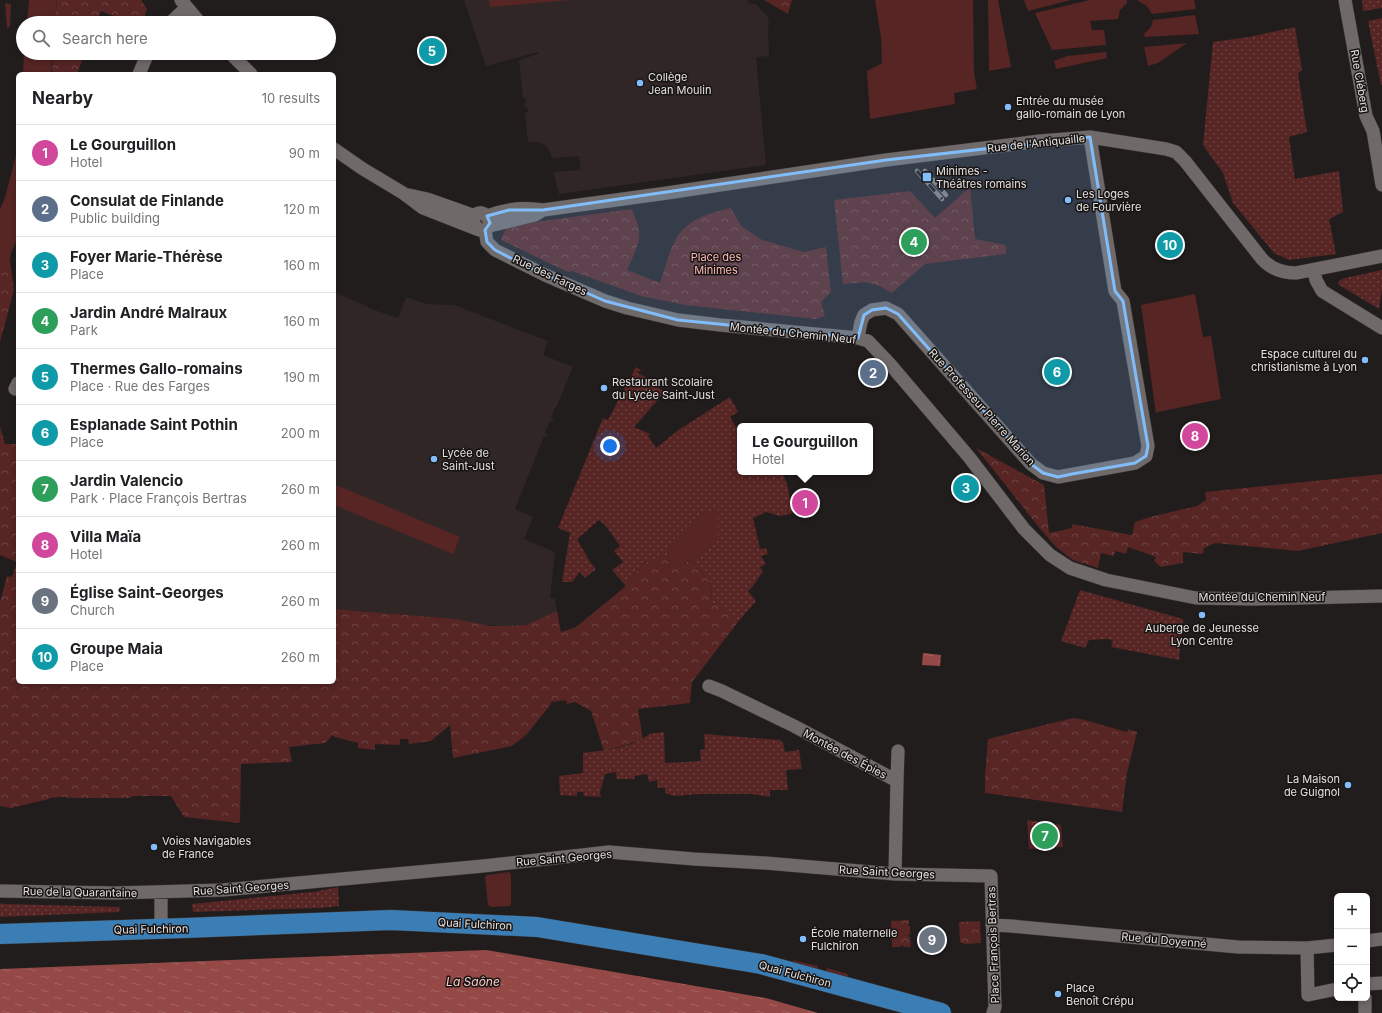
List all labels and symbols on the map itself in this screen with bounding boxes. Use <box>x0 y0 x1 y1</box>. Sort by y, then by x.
pin: 5 <box>419 36 445 66</box>
street label: Rue Cléberg <box>1348 48 1372 114</box>
place label: Collège Jean Moulin <box>648 70 711 97</box>
marker: Collège Jean Moulin <box>635 78 645 88</box>
place label: Entrée du musée gallo-romain de Lyon <box>1016 94 1125 121</box>
marker: Entrée du musée gallo-romain de Lyon <box>1003 102 1013 112</box>
street label: Rue de l'Antiquaille <box>986 131 1086 155</box>
place label: Minimes - Théâtres romains <box>936 164 1027 191</box>
marker: Minimes - Théâtres romains <box>921 171 933 183</box>
place label: Les Loges de Fourvière <box>1076 187 1141 214</box>
marker: Les Loges de Fourvière <box>1063 195 1073 205</box>
pin: 4 <box>901 227 927 257</box>
pin: 10 <box>1157 230 1183 260</box>
park label: Place des Minimes <box>691 250 741 277</box>
street label: Rue des Farges <box>511 252 590 298</box>
street label: Montée du Chemin Neuf <box>729 319 857 347</box>
street label: Rue Professeur Pierre Marion <box>926 346 1038 468</box>
place label: Espace culturel du christianisme à Lyon <box>1251 347 1357 374</box>
marker: Espace culturel du christianisme à Lyon <box>1360 355 1370 365</box>
pin: 6 <box>1044 357 1070 387</box>
pin: 2 <box>860 358 886 388</box>
place label: Restaurant Scolaire du Lycée Saint-Just <box>612 375 715 402</box>
marker: Restaurant Scolaire du Lycée Saint-Just <box>599 383 609 393</box>
pin: 8 <box>1182 421 1208 451</box>
your location <box>600 436 620 456</box>
place label: Lycée de Saint-Just <box>442 446 495 473</box>
marker: Lycée de Saint-Just <box>429 454 439 464</box>
pin: 3 <box>953 473 979 503</box>
pin: 1 <box>792 488 818 518</box>
street label: Montée du Chemin Neuf <box>1199 590 1325 604</box>
marker: Auberge de Jeunesse Lyon Centre <box>1197 610 1207 620</box>
place label: Auberge de Jeunesse Lyon Centre <box>1145 621 1259 648</box>
street label: Montée des Épies <box>801 726 889 782</box>
place label: La Maison de Guignol <box>1284 772 1340 799</box>
marker: La Maison de Guignol <box>1343 780 1353 790</box>
pin: 7 <box>1032 821 1058 851</box>
place label: Voies Navigables de France <box>162 834 251 861</box>
marker: Voies Navigables de France <box>149 842 159 852</box>
street label: Rue Saint Georges <box>515 847 613 869</box>
street label: Rue Saint Georges <box>839 862 936 882</box>
street label: Rue Saint Georges <box>192 878 290 898</box>
street label: Rue de la Quarantaine <box>23 884 137 900</box>
street label: Place François Bertras <box>984 886 1002 1004</box>
street label: Quai Fulchiron <box>437 915 513 933</box>
street label: Quai Fulchiron <box>114 921 188 937</box>
pin: 9 <box>919 925 945 955</box>
place label: École maternelle Fulchiron <box>811 926 897 953</box>
street label: Rue du Doyenné <box>1121 929 1207 951</box>
marker: École maternelle Fulchiron <box>798 934 808 944</box>
street label: Quai Fulchiron <box>757 958 833 990</box>
water label: La Saône <box>446 974 500 989</box>
place label: Place Benoît Crépu <box>1066 981 1134 1008</box>
marker: Place Benoît Crépu <box>1053 989 1063 999</box>

